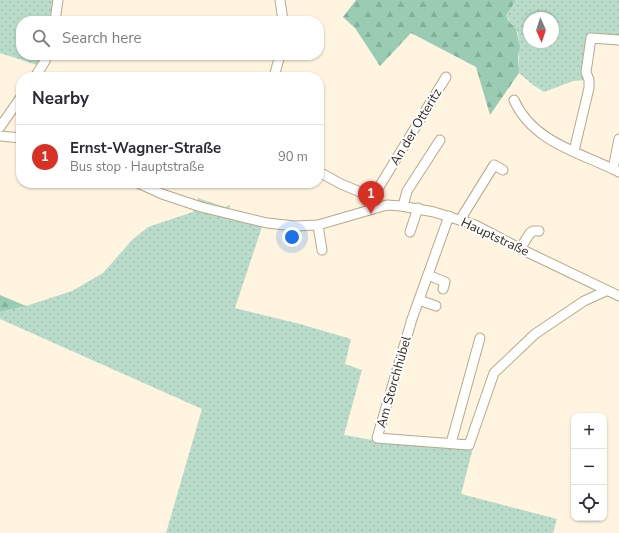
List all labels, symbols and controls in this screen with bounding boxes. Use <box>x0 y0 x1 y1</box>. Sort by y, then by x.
north arrow <box>523 12 559 48</box>
search box <box>16 16 324 60</box>
icon: search <box>30 27 52 49</box>
text: Search here <box>62 28 142 48</box>
street label: An der Otteritz <box>386 85 446 169</box>
text: Nearby <box>32 87 89 110</box>
text: Ernst-Wagner-Straße <box>70 138 221 158</box>
text: 1 <box>41 148 49 166</box>
text: 90 m <box>278 148 308 166</box>
text: Bus stop · Hauptstraße <box>70 158 204 176</box>
pin: 1 <box>358 181 384 214</box>
street label: Hauptstraße <box>458 213 532 261</box>
your location <box>282 227 302 247</box>
street label: Am Storchhübel <box>372 334 416 430</box>
map controls <box>571 413 607 521</box>
button: + <box>571 413 607 449</box>
button: − <box>571 449 607 485</box>
button: locate <box>571 485 607 521</box>

